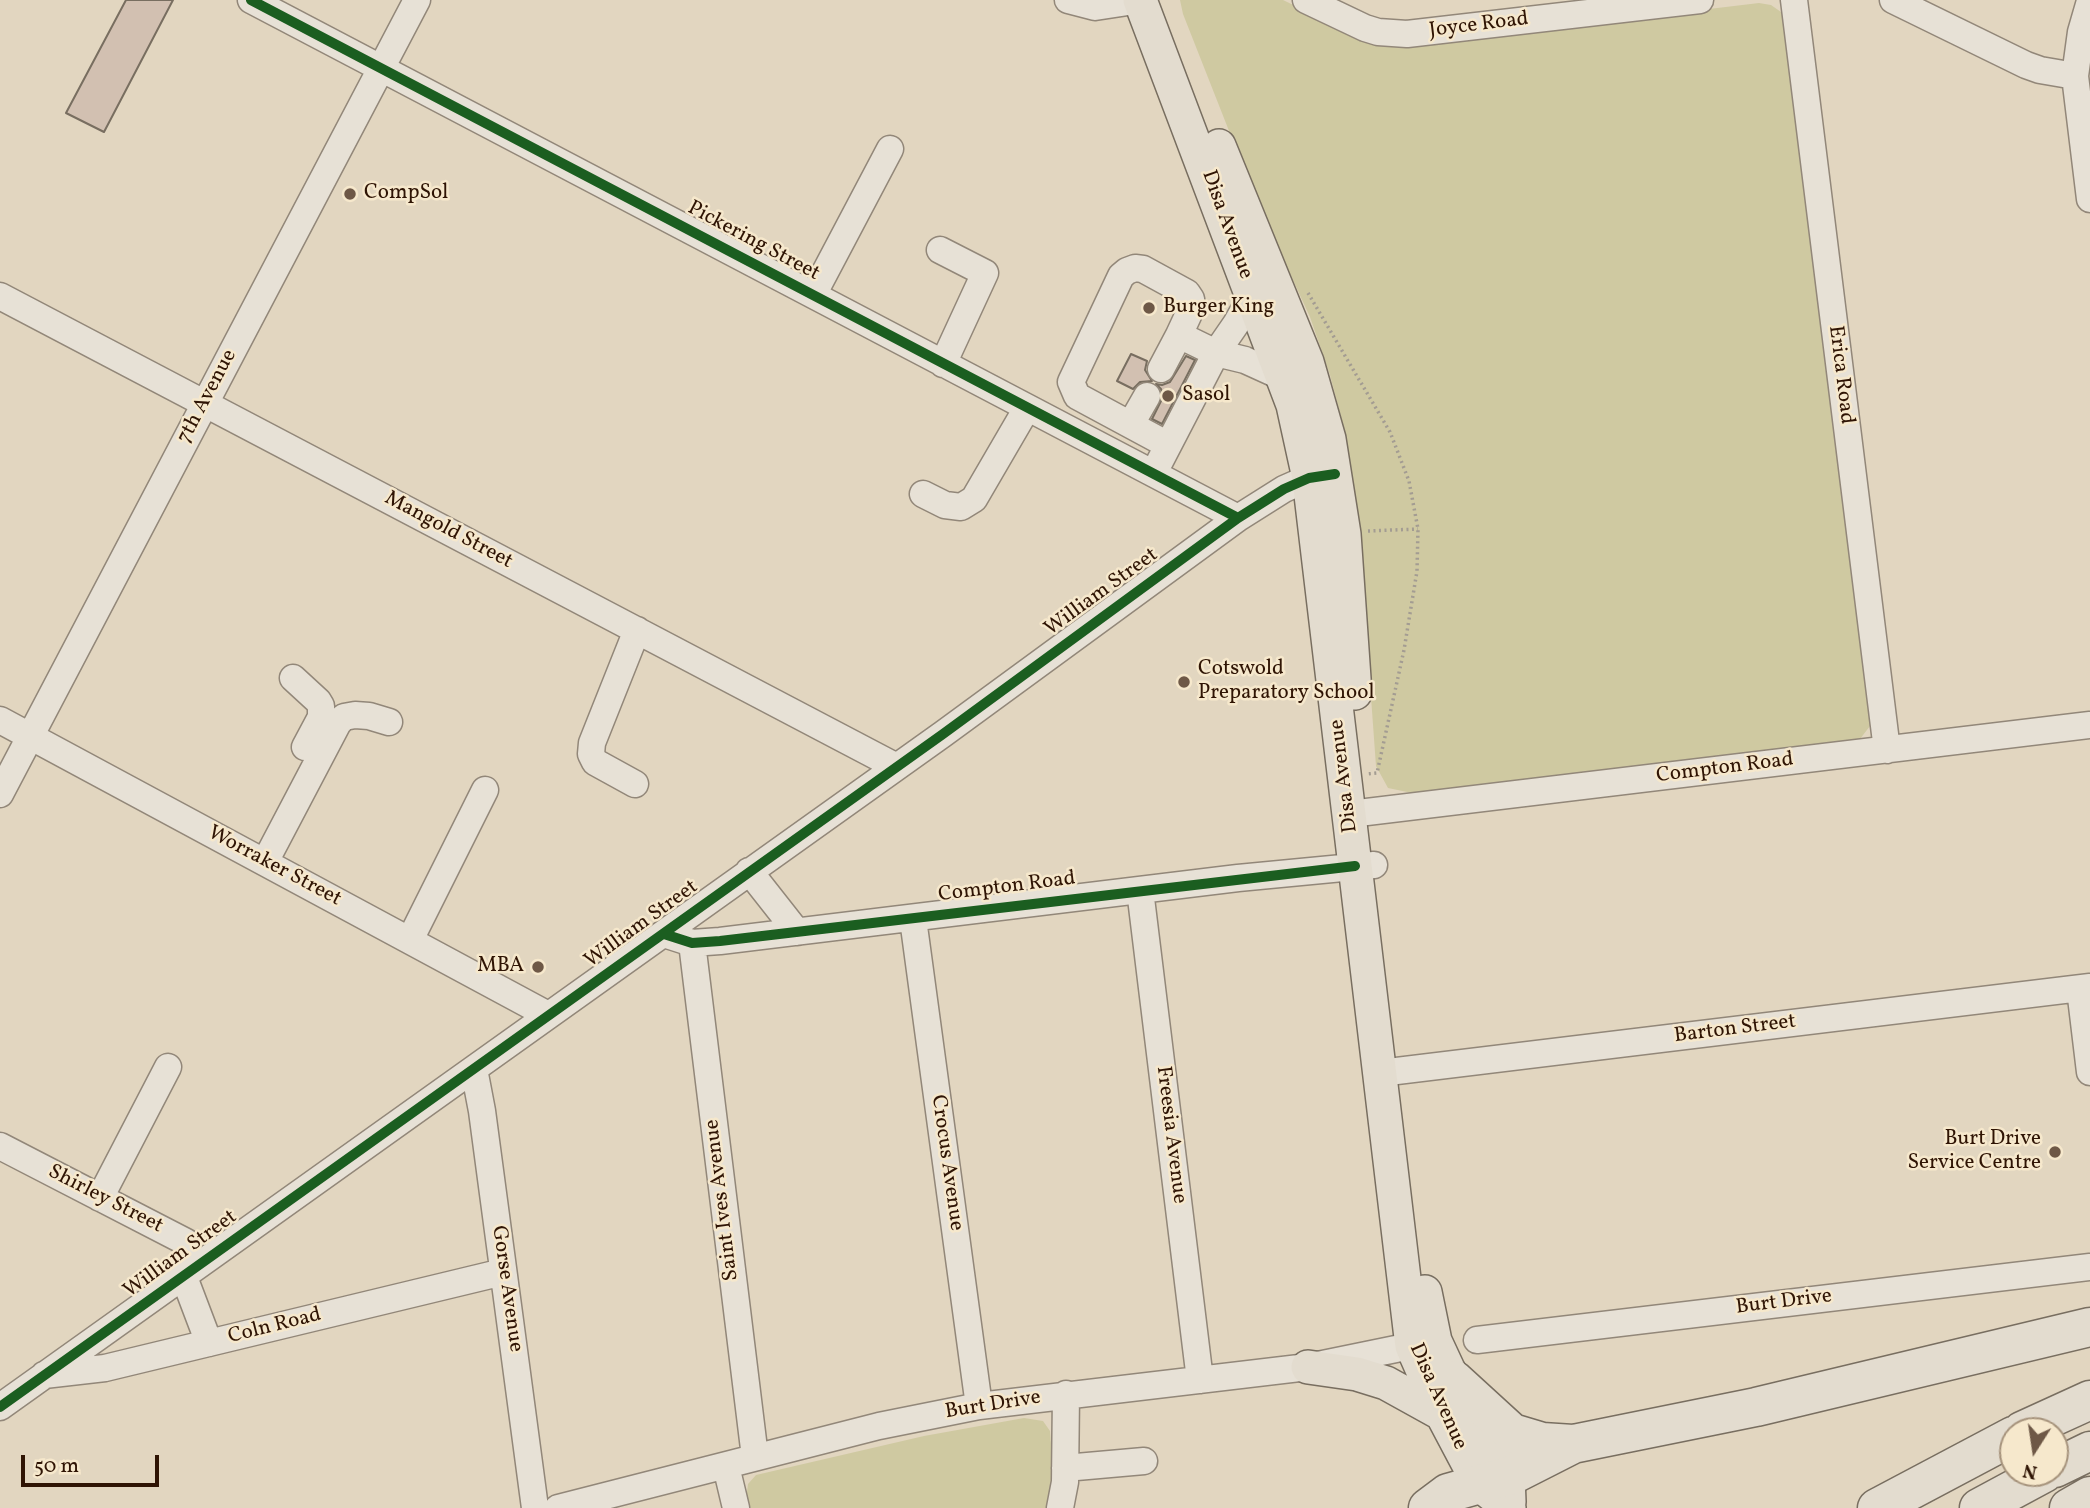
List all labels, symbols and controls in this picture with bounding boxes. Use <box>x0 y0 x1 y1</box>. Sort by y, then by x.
street label: Joyce Road <box>1428 7 1530 45</box>
street label: Disa Avenue <box>1195 167 1257 283</box>
place label: CompSol <box>364 181 448 207</box>
marker: CompSol <box>342 186 358 202</box>
street label: Pickering Street <box>683 197 823 287</box>
place label: Burger King <box>1163 295 1274 321</box>
marker: Burger King <box>1141 300 1157 316</box>
street label: Erica Road <box>1821 324 1859 426</box>
street label: 7th Avenue <box>173 346 243 448</box>
place label: Sasol <box>1182 383 1230 409</box>
marker: Sasol <box>1160 388 1176 404</box>
street label: Mangold Street <box>380 487 516 575</box>
street label: William Street <box>1040 543 1164 643</box>
place label: Cotswold Preparatory School <box>1198 657 1374 707</box>
marker: Cotswold Preparatory School <box>1176 674 1192 690</box>
street label: Disa Avenue <box>1326 718 1364 834</box>
street label: Compton Road <box>1655 748 1795 790</box>
street label: Worraker Street <box>203 821 345 913</box>
street label: Compton Road <box>937 867 1077 909</box>
street label: William Street <box>580 875 704 975</box>
place label: MBA <box>477 954 524 980</box>
marker: MBA <box>530 959 546 975</box>
street label: Barton Street <box>1673 1010 1797 1050</box>
street label: Freesia Avenue <box>1149 1065 1191 1205</box>
street label: Crocus Avenue <box>924 1094 968 1232</box>
street label: Saint Ives Avenue <box>701 1118 745 1282</box>
place label: Burt Drive Service Centre <box>1907 1127 2041 1177</box>
marker: Burt Drive Service Centre <box>2047 1144 2063 1160</box>
street label: Shirley Street <box>43 1160 167 1240</box>
street label: William Street <box>119 1205 243 1305</box>
street label: Gorse Avenue <box>485 1224 527 1354</box>
street label: Burt Drive <box>1735 1285 1833 1321</box>
street label: Coln Road <box>226 1303 324 1351</box>
street label: Disa Avenue <box>1402 1340 1472 1454</box>
street label: Burt Drive <box>943 1386 1043 1426</box>
north arrow <box>1999 1417 2069 1487</box>
scale bar <box>24 1442 163 1486</box>
text: 50 m <box>34 1452 79 1481</box>
text: N <box>2021 1456 2040 1485</box>

